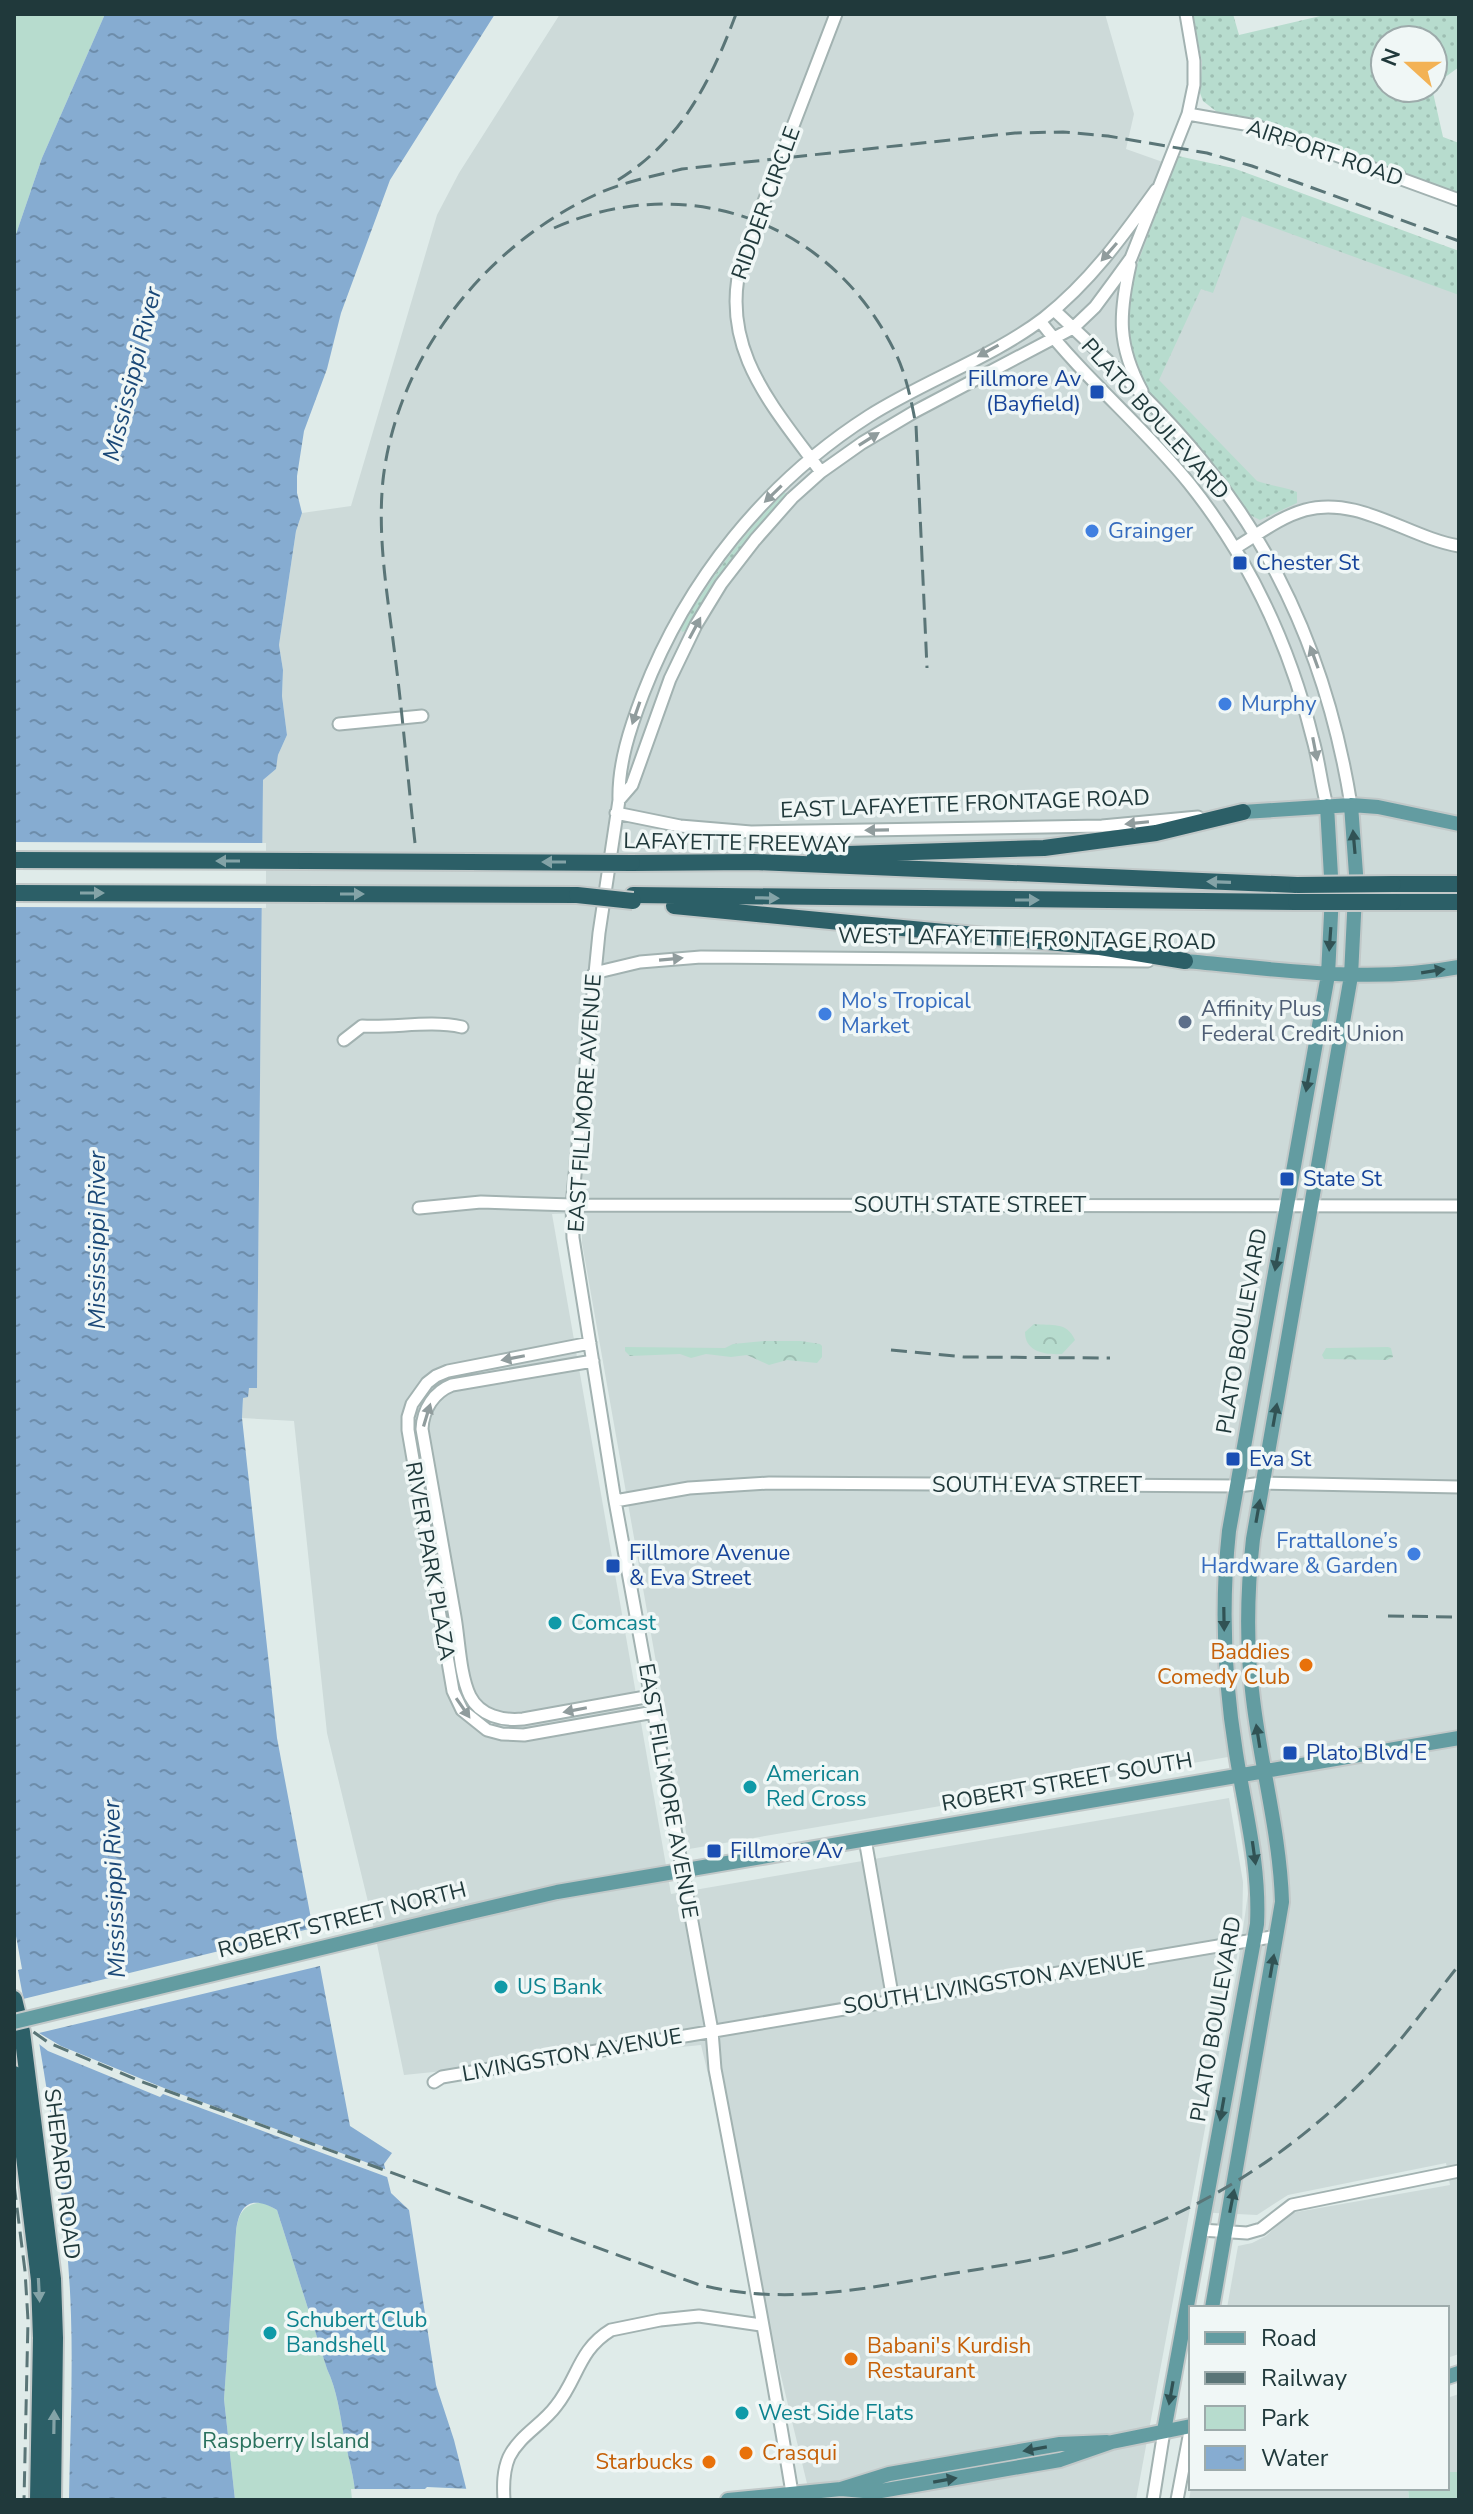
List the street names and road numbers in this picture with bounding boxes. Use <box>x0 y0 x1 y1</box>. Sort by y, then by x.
street label: AIRPORT ROAD <box>1243 112 1407 194</box>
street label: RIDDER CIRCLE <box>724 122 808 284</box>
street label: PLATO BOULEVARD <box>1074 332 1236 506</box>
street label: EAST LAFAYETTE FRONTAGE ROAD <box>780 783 1150 825</box>
street label: LAFAYETTE FREEWAY <box>623 826 852 860</box>
street label: WEST LAFAYETTE FRONTAGE ROAD <box>838 921 1216 957</box>
street label: EAST FILLMORE AVENUE <box>561 973 609 1233</box>
street label: SOUTH STATE STREET <box>854 1190 1087 1220</box>
street label: PLATO BOULEVARD <box>1209 1226 1275 1436</box>
street label: RIVER PARK PLAZA <box>398 1459 462 1663</box>
street label: SOUTH EVA STREET <box>932 1470 1143 1500</box>
street label: EAST FILLMORE AVENUE <box>631 1661 705 1921</box>
street label: ROBERT STREET SOUTH <box>939 1745 1195 1819</box>
street label: ROBERT STREET NORTH <box>215 1875 469 1965</box>
street label: PLATO BOULEVARD <box>1183 1914 1249 2124</box>
street label: SOUTH LIVINGSTON AVENUE <box>841 1944 1147 2022</box>
street label: LIVINGSTON AVENUE <box>460 2021 684 2089</box>
street label: SHEPARD ROAD <box>37 2087 87 2261</box>

